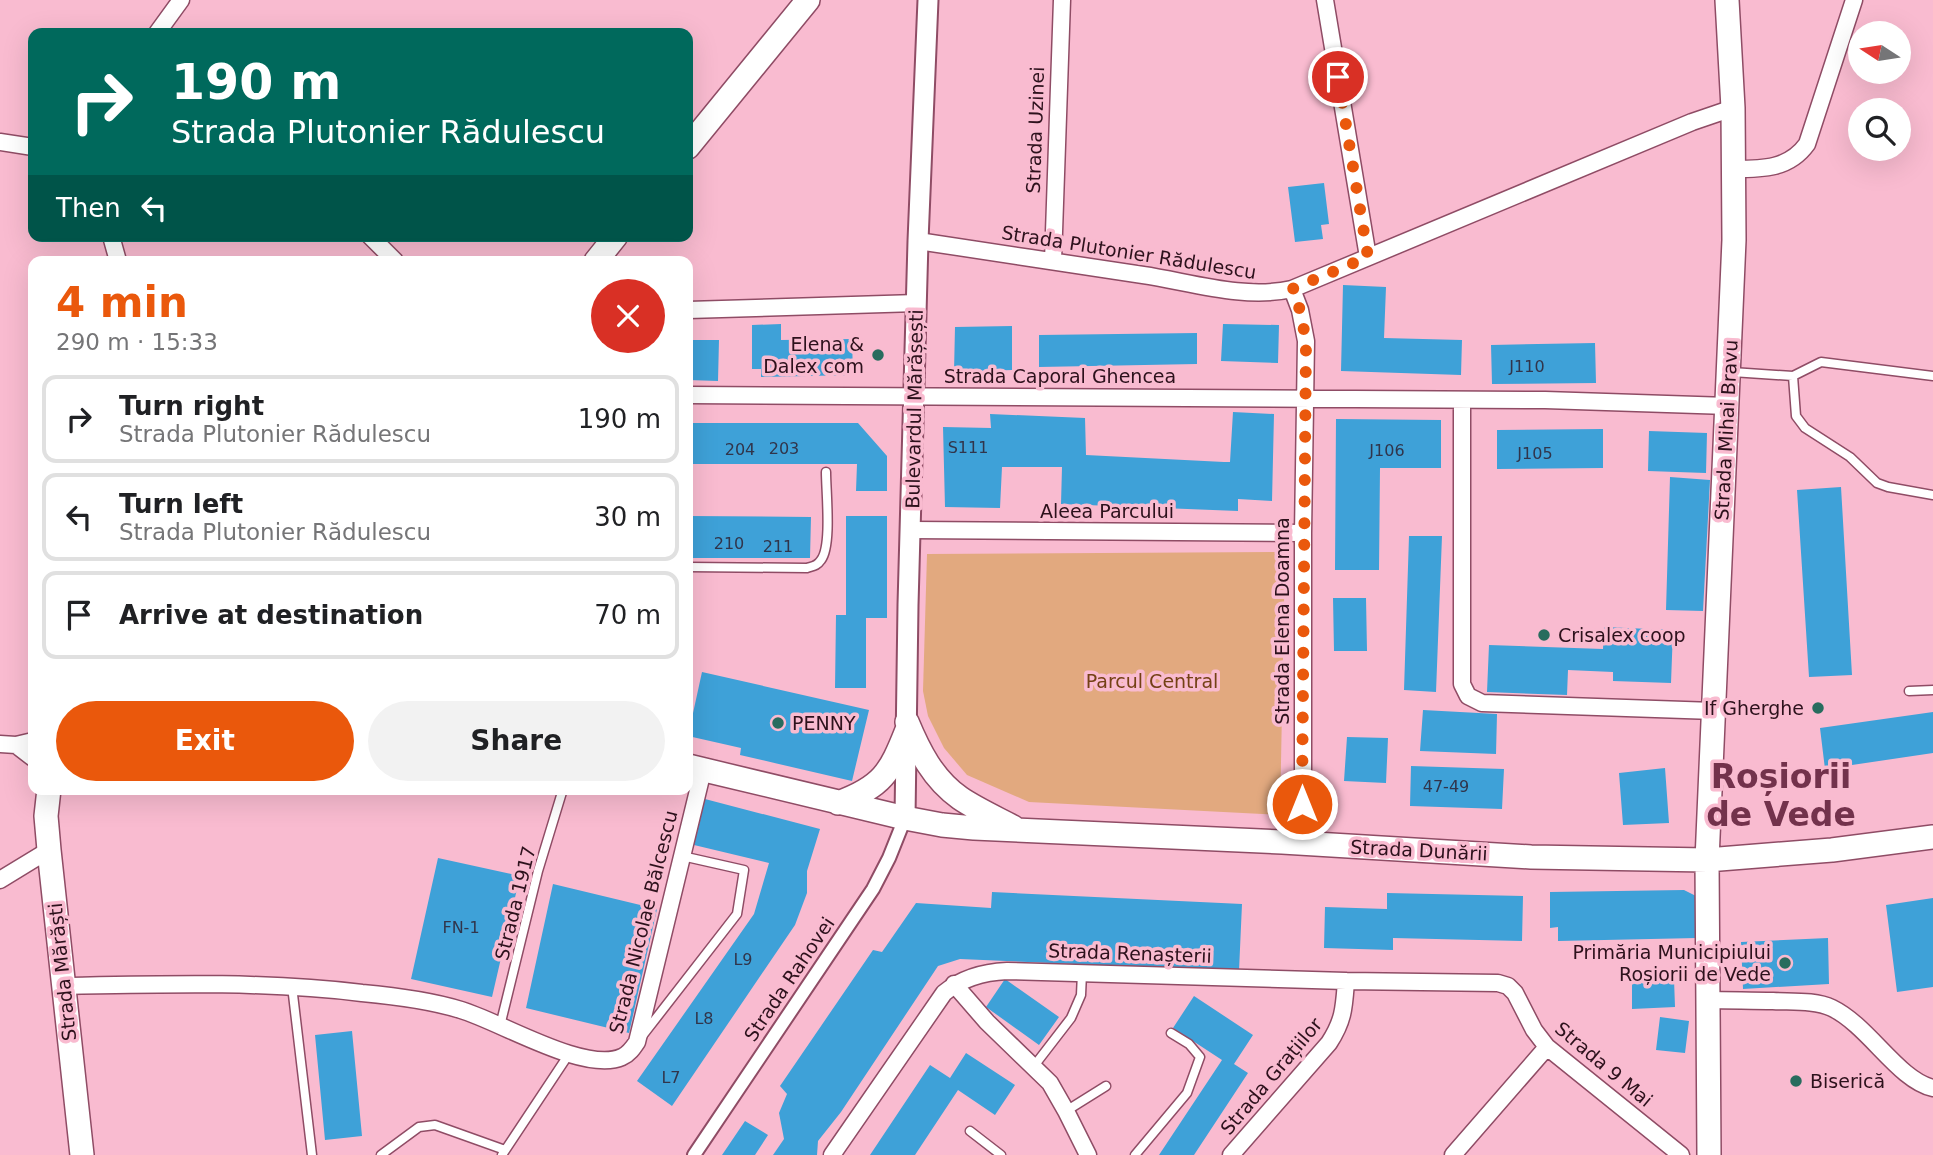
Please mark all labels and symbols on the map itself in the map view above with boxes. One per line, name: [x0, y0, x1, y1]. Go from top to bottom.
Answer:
north arrow: [1848, 21, 1911, 84]
pin: [1308, 47, 1368, 107]
street label: Strada Uzinei: [1022, 66, 1048, 194]
street label: Strada Plutonier Rădulescu: [1000, 221, 1258, 283]
street label: Bulevardul Mărășești: [901, 309, 928, 509]
place label: Elena & Dalex com: [763, 333, 864, 377]
street label: Strada Mihai Bravu: [1710, 339, 1742, 521]
marker: Elena & Dalex com: [870, 347, 886, 363]
house number: J110: [1508, 357, 1545, 376]
street label: Strada Caporal Ghencea: [944, 365, 1176, 387]
house number: S111: [948, 438, 988, 457]
house number: 203: [769, 439, 799, 458]
house number: 204: [725, 440, 755, 459]
house number: J106: [1368, 441, 1405, 460]
house number: J105: [1516, 444, 1553, 463]
street label: Aleea Parcului: [1040, 500, 1174, 522]
street label: Strada Elena Doamna: [1271, 517, 1293, 725]
house number: 210: [714, 534, 744, 553]
house number: 211: [763, 537, 793, 556]
place label: Crisalex coop: [1558, 624, 1686, 646]
marker: Crisalex coop: [1536, 627, 1552, 643]
park label: Parcul Central: [1086, 670, 1218, 692]
place label: If Gherghe: [1704, 697, 1804, 719]
marker: If Gherghe: [1810, 700, 1826, 716]
place label: PENNY: [792, 712, 856, 734]
marker: PENNY: [770, 715, 786, 731]
district label: Roșiorii de Vede: [1706, 757, 1856, 834]
position arrow: [1265, 767, 1339, 841]
house number: 47-49: [1423, 777, 1469, 796]
street label: Strada Nicolae Bălcescu: [605, 808, 681, 1036]
street label: Strada Dunării: [1350, 835, 1488, 865]
street label: Strada 1917: [490, 844, 540, 962]
street label: Strada Mărăști: [44, 902, 81, 1042]
street label: Strada Rahovei: [739, 913, 839, 1045]
house number: FN-1: [442, 918, 480, 937]
street label: Strada Renașterii: [1048, 939, 1212, 968]
place label: Primăria Municipiului Roșiorii de Vede: [1572, 941, 1771, 986]
house number: L9: [733, 950, 753, 969]
marker: Primăria Municipiului Roșiorii de Vede: [1777, 955, 1793, 971]
house number: L8: [694, 1009, 714, 1028]
street label: Strada Grațiilor: [1216, 1013, 1327, 1139]
street label: Strada 9 Mai: [1551, 1017, 1657, 1111]
house number: L7: [661, 1068, 681, 1087]
place label: Biserică: [1810, 1070, 1885, 1092]
marker: Biserică: [1788, 1073, 1804, 1089]

